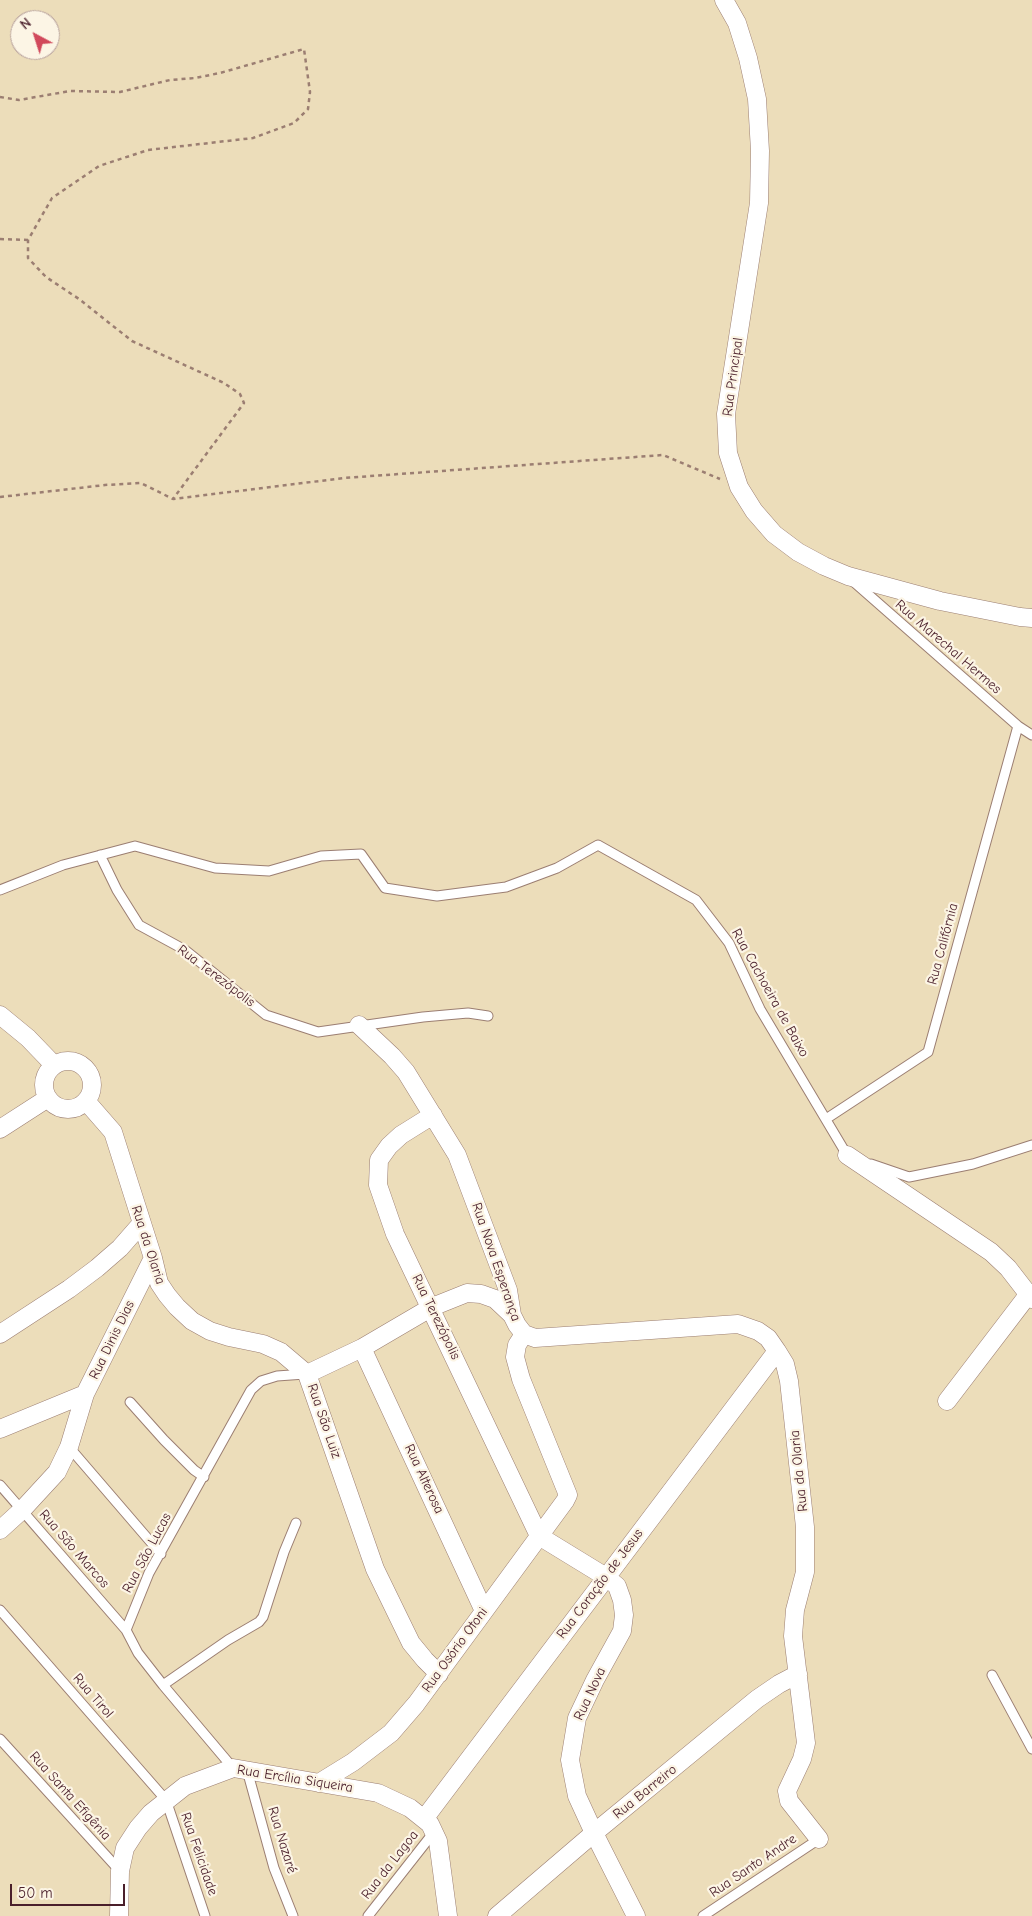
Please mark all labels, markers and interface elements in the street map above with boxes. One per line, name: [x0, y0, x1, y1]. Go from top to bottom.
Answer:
north arrow: [10, 10, 60, 60]
text: N: [17, 14, 35, 33]
street label: Rua Principal: [719, 337, 747, 417]
street label: Rua Marechal Hermes: [892, 596, 1004, 698]
street label: Rua Califórnia: [924, 901, 962, 987]
street label: Rua Cachoeira de Baixo: [728, 926, 812, 1060]
street label: Rua Terezópolis: [174, 941, 258, 1011]
street label: Rua Nova Esperança: [468, 1201, 524, 1323]
street label: Rua da Olaria: [127, 1203, 169, 1287]
street label: Rua Terezópolis: [408, 1272, 464, 1362]
street label: Rua Dinis Dias: [86, 1298, 138, 1382]
street label: Rua São Luiz: [303, 1382, 345, 1460]
street label: Rua da Olaria: [786, 1429, 812, 1513]
street label: Rua Alterosa: [401, 1442, 447, 1516]
street label: Rua São Marcos: [35, 1506, 113, 1592]
street label: Rua São Lucas: [119, 1510, 175, 1596]
street label: Rua Coração de Jesus: [553, 1526, 647, 1642]
street label: Rua Osório Otoni: [418, 1604, 492, 1696]
street label: Rua Nova: [570, 1665, 610, 1723]
street label: Rua Tirol: [69, 1670, 117, 1722]
street label: Rua Santa Efigênia: [26, 1748, 114, 1844]
street label: Rua Barreiro: [610, 1761, 680, 1823]
street label: Rua Ercília Siqueira: [236, 1762, 354, 1796]
street label: Rua Nazaré: [264, 1805, 300, 1875]
street label: Rua Felicidade: [177, 1810, 221, 1898]
street label: Rua da Lagoa: [358, 1827, 422, 1903]
street label: Rua Santo Andre: [706, 1831, 800, 1901]
scale bar: [12, 1874, 128, 1906]
text: 50 m: [18, 1884, 53, 1902]

